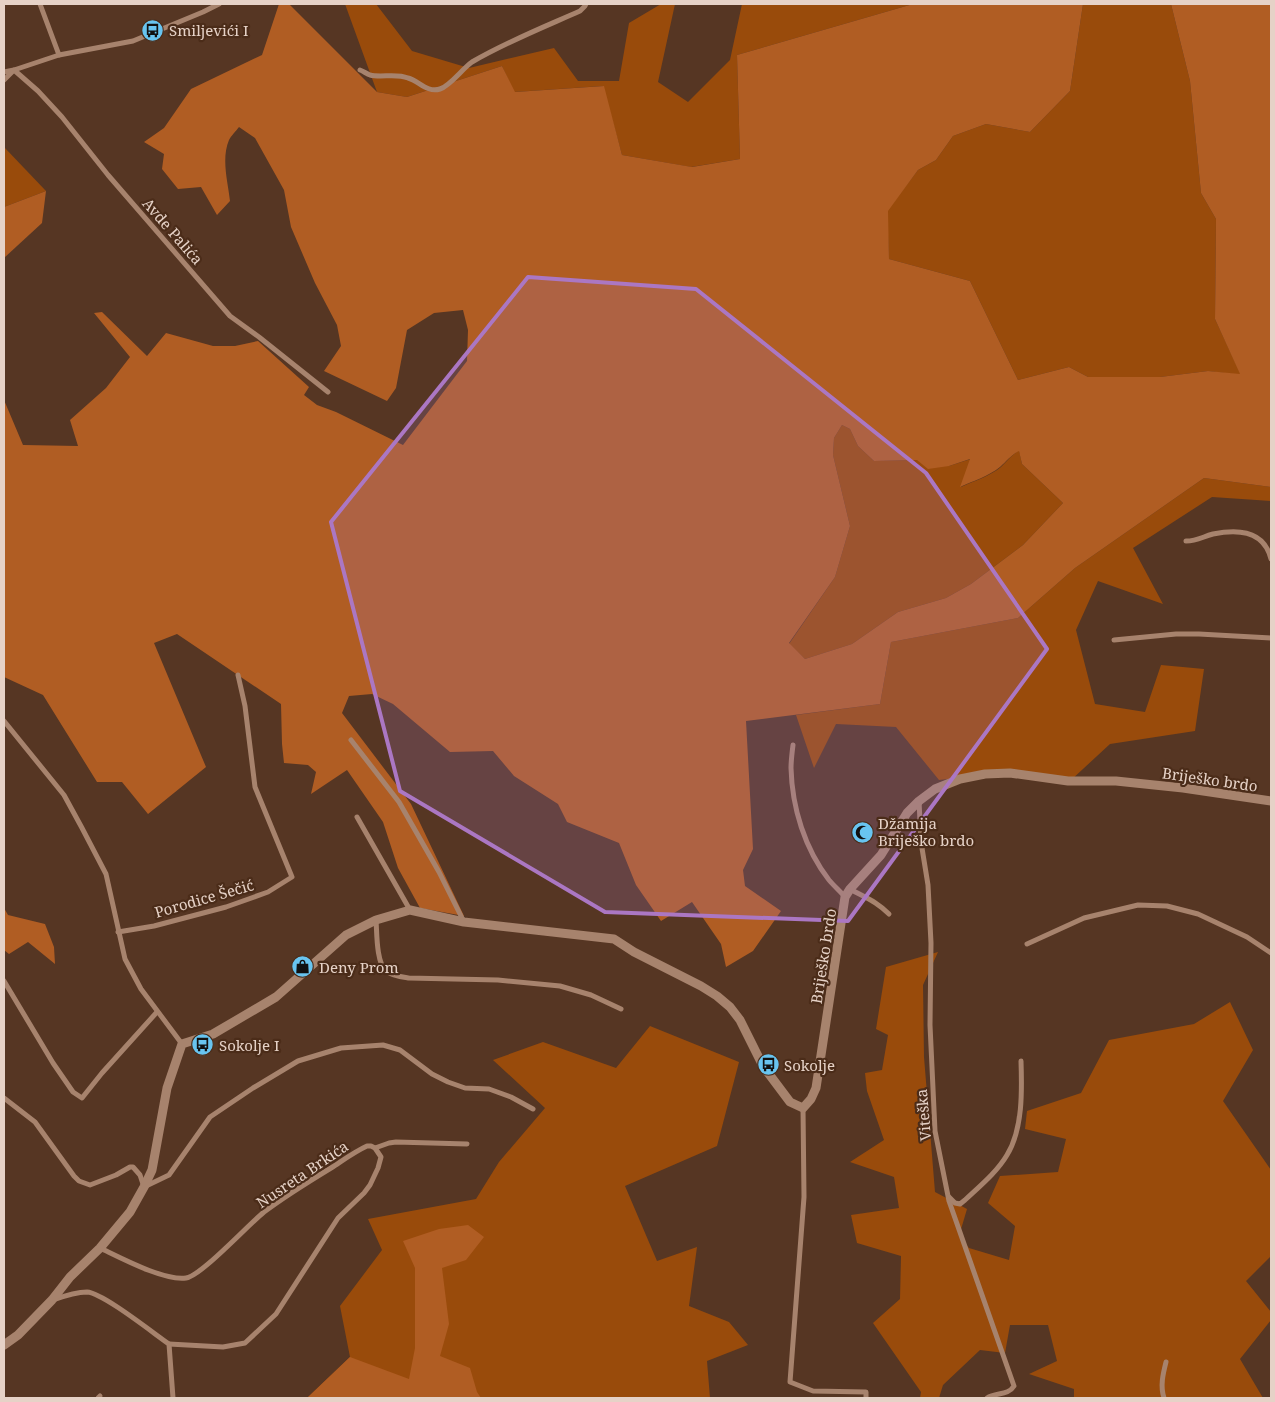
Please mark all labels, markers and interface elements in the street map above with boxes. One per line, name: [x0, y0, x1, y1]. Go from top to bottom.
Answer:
bus stop icon: Smiljevići I: [141, 18, 165, 42]
place label: Smiljevići I: [169, 20, 248, 40]
street label: Avde Palića: [138, 193, 208, 269]
street label: Briješko brdo: [1161, 762, 1259, 796]
place label: Džamija Briješko brdo: [878, 813, 974, 850]
mosque icon: Džamija Briješko brdo: [850, 820, 874, 844]
street label: Porodice Šečić: [152, 874, 256, 922]
street label: Briješko brdo: [806, 907, 840, 1005]
shop icon: Deny Prom: [291, 955, 315, 979]
place label: Deny Prom: [319, 957, 399, 977]
bus stop icon: Sokolje I: [191, 1033, 215, 1057]
place label: Sokolje I: [219, 1035, 280, 1055]
bus stop icon: Sokolje: [756, 1053, 780, 1077]
place label: Sokolje: [784, 1055, 835, 1075]
street label: Viteška: [911, 1088, 935, 1142]
street label: Nusreta Brkića: [252, 1136, 352, 1212]

